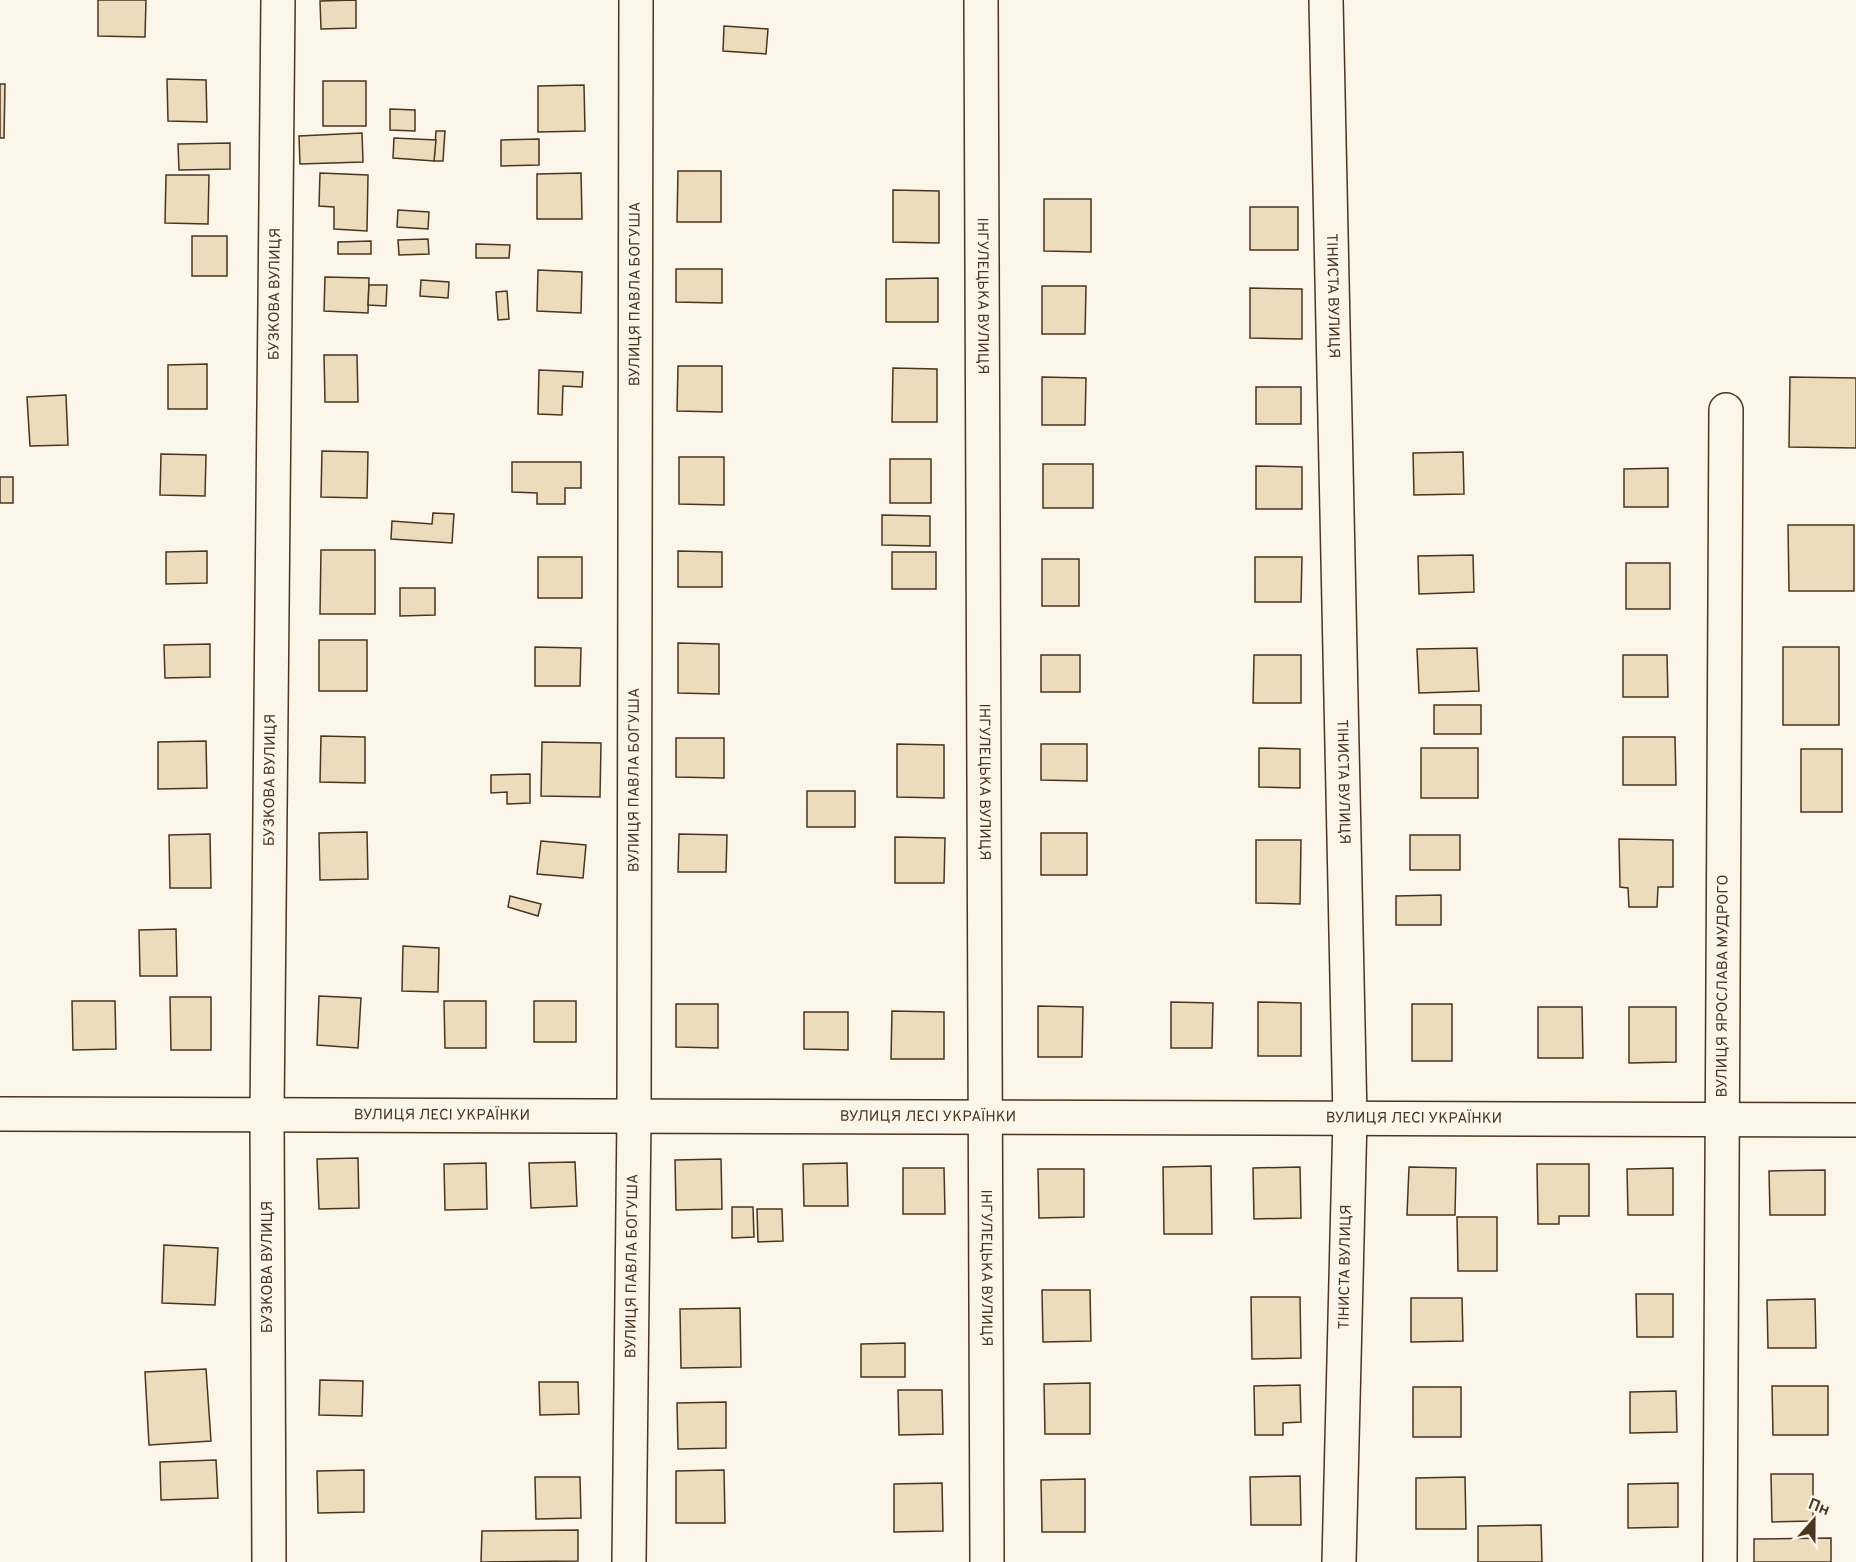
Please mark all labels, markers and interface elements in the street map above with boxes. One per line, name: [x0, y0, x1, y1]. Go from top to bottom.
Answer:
street label: ВУЛИЦЯ ПАВЛА БОГУША: [626, 202, 645, 386]
street label: ІНГУЛЕЦЬКА ВУЛИЦЯ: [972, 217, 992, 375]
street label: БУЗКОВА ВУЛИЦЯ: [265, 228, 285, 360]
street label: ТІНИСТА ВУЛИЦЯ: [1322, 233, 1343, 359]
street label: ВУЛИЦЯ ПАВЛА БОГУША: [625, 688, 644, 872]
street label: ІНГУЛЕЦЬКА ВУЛИЦЯ: [974, 703, 994, 861]
street label: БУЗКОВА ВУЛИЦЯ: [260, 714, 280, 846]
street label: ТІНИСТА ВУЛИЦЯ: [1332, 719, 1354, 845]
street label: ВУЛИЦЯ ЯРОСЛАВА МУДРОГО: [1713, 874, 1733, 1098]
street label: ВУЛИЦЯ ЛЕСІ УКРАЇНКИ: [354, 1105, 530, 1125]
street label: ВУЛИЦЯ ЛЕСІ УКРАЇНКИ: [840, 1107, 1016, 1127]
street label: ВУЛИЦЯ ЛЕСІ УКРАЇНКИ: [1326, 1108, 1502, 1128]
street label: ВУЛИЦЯ ПАВЛА БОГУША: [622, 1174, 643, 1358]
street label: ІНГУЛЕЦЬКА ВУЛИЦЯ: [976, 1189, 996, 1347]
street label: БУЗКОВА ВУЛИЦЯ: [259, 1201, 278, 1333]
street label: ТІНИСТА ВУЛИЦЯ: [1335, 1204, 1357, 1330]
north arrow: [1784, 1490, 1844, 1550]
text: Пн: [1805, 1495, 1832, 1521]

